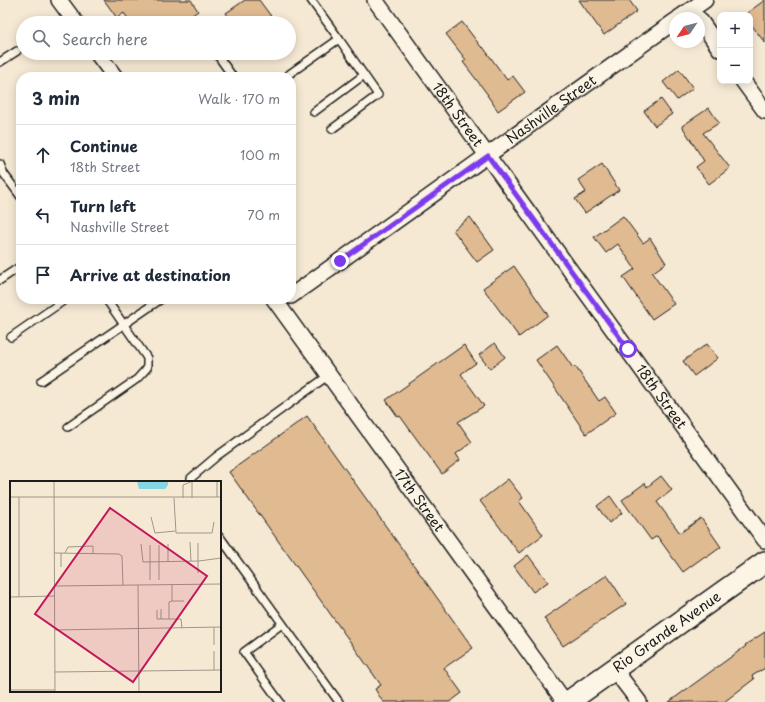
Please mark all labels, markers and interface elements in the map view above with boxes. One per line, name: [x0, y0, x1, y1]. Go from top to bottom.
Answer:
north arrow: [669, 12, 705, 48]
map controls: [717, 12, 753, 84]
button: +: [717, 12, 753, 48]
search box: [16, 16, 296, 60]
icon: search: [30, 27, 52, 49]
text: Search here: [62, 27, 148, 50]
button: −: [717, 48, 753, 84]
street label: Nashville Street: [501, 70, 601, 149]
street label: 18th Street: [427, 77, 489, 151]
text: 3 min: [32, 85, 80, 111]
text: Walk · 170 m: [198, 89, 280, 108]
text: Continue: [70, 134, 138, 157]
icon: ahead: [32, 144, 54, 166]
text: 100 m: [240, 145, 280, 164]
text: 18th Street: [70, 157, 140, 176]
text: Turn left: [70, 194, 136, 217]
icon: left: [32, 204, 54, 226]
text: 70 m: [247, 205, 280, 224]
text: Nashville Street: [70, 217, 169, 236]
route end: [331, 252, 349, 270]
text: Arrive at destination: [70, 263, 231, 286]
icon: arrive: [32, 264, 54, 286]
route start: [619, 340, 637, 358]
street label: 18th Street: [631, 359, 692, 433]
street label: 17th Street: [389, 464, 450, 536]
inset map: [10, 481, 221, 692]
street label: Rio Grande Avenue: [608, 586, 725, 677]

